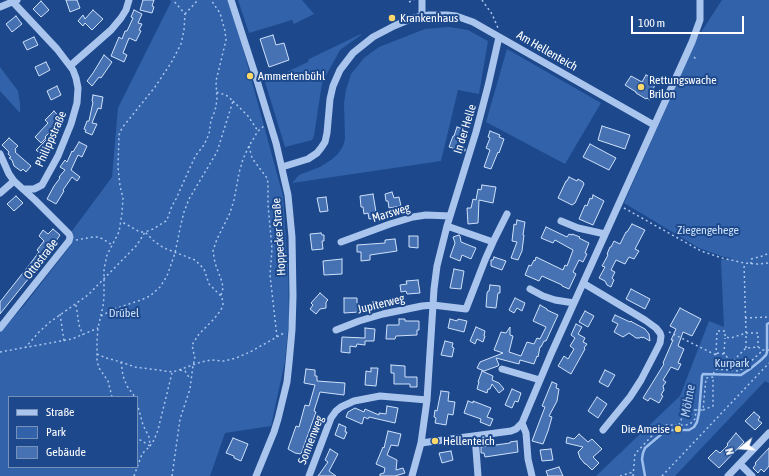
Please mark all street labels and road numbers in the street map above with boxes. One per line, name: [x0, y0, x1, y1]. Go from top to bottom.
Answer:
street label: Am Hellenteich: [514, 28, 580, 74]
street label: In der Helle: [451, 103, 479, 155]
street label: Philippstraße: [32, 109, 70, 169]
street label: Hoppecker Straße: [269, 198, 289, 276]
street label: Marsweg: [370, 200, 412, 226]
street label: Ottostraße: [21, 236, 61, 282]
street label: Jupiterweg: [356, 291, 406, 317]
street label: Sonnenweg: [295, 414, 327, 466]

